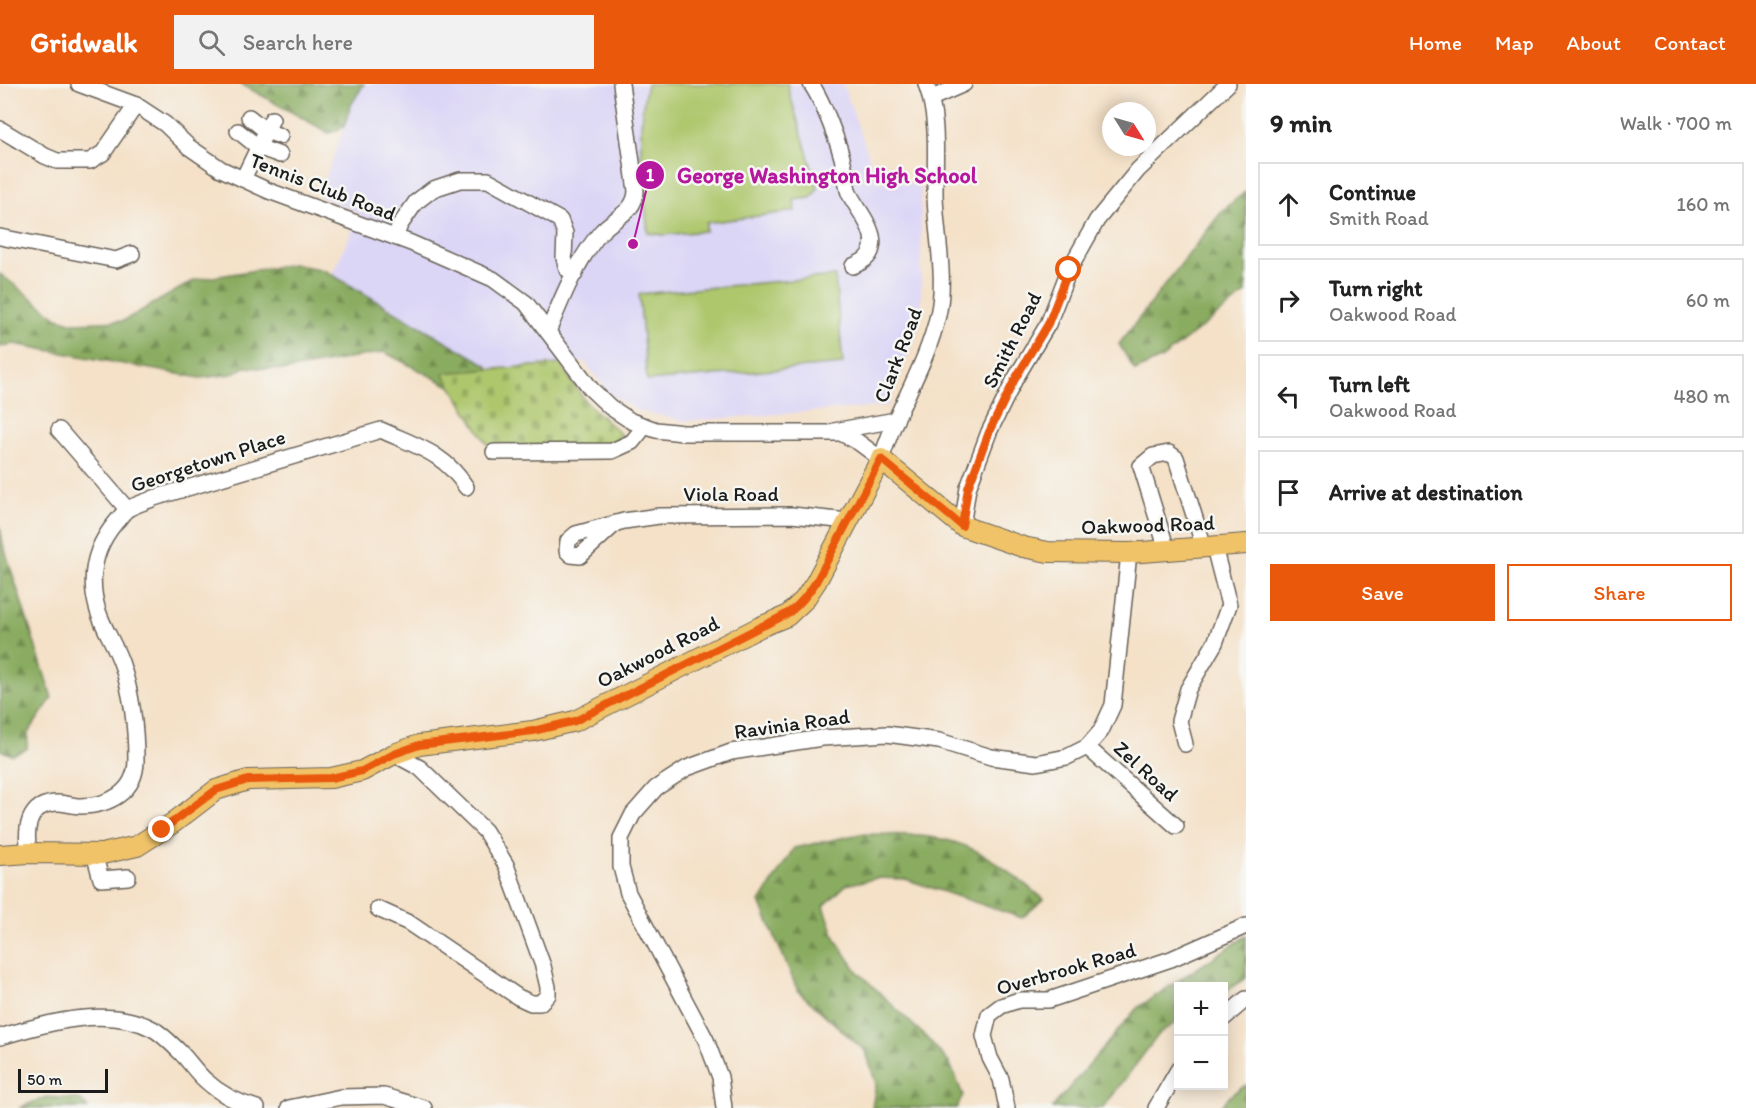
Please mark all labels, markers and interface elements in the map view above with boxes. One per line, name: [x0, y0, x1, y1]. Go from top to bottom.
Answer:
search box: [174, 15, 594, 69]
text: Gridwalk: [30, 25, 138, 59]
icon: search: [195, 26, 228, 59]
text: Search here: [243, 29, 353, 56]
text: Home: [1409, 30, 1462, 55]
text: Map: [1495, 30, 1534, 55]
text: About: [1567, 30, 1621, 55]
text: Contact: [1654, 30, 1726, 55]
north arrow: [1102, 102, 1156, 156]
text: 9 min: [1270, 107, 1332, 139]
text: Walk · 700 m: [1620, 111, 1732, 135]
street label: Tennis Club Road: [247, 147, 400, 226]
callout: George Washington High School: [635, 155, 989, 195]
text: George Washington High School: [677, 162, 978, 189]
text: 1: [646, 164, 655, 186]
text: Continue: [1329, 179, 1416, 206]
icon: ahead: [1272, 188, 1305, 221]
text: 160 m: [1677, 192, 1730, 216]
text: Smith Road: [1329, 206, 1429, 230]
route start: [1055, 256, 1081, 282]
text: Turn right: [1329, 275, 1423, 302]
icon: right: [1272, 284, 1305, 317]
street label: Smith Road: [977, 287, 1047, 392]
text: 60 m: [1686, 288, 1730, 312]
text: Oakwood Road: [1329, 302, 1456, 326]
street label: Clark Road: [868, 303, 927, 406]
text: Turn left: [1329, 371, 1410, 398]
icon: left: [1272, 380, 1305, 413]
text: 480 m: [1673, 384, 1730, 408]
text: Oakwood Road: [1329, 398, 1456, 422]
street label: Georgetown Place: [127, 424, 288, 497]
icon: arrive: [1272, 476, 1305, 509]
text: Arrive at destination: [1329, 479, 1523, 506]
street label: Viola Road: [683, 481, 779, 506]
street label: Oakwood Road: [1081, 510, 1216, 539]
button: Save: [1270, 564, 1495, 621]
button: Share: [1507, 564, 1732, 621]
street label: Oakwood Road: [592, 610, 723, 693]
street label: Ravinia Road: [732, 703, 852, 744]
street label: Zel Road: [1109, 735, 1184, 806]
route end: [148, 816, 174, 842]
street label: Overbrook Road: [993, 936, 1139, 1000]
map controls: [1174, 982, 1228, 1090]
button: +: [1174, 982, 1228, 1036]
button: −: [1174, 1036, 1228, 1090]
scale bar: [18, 1066, 108, 1094]
text: 50 m: [27, 1070, 62, 1089]

